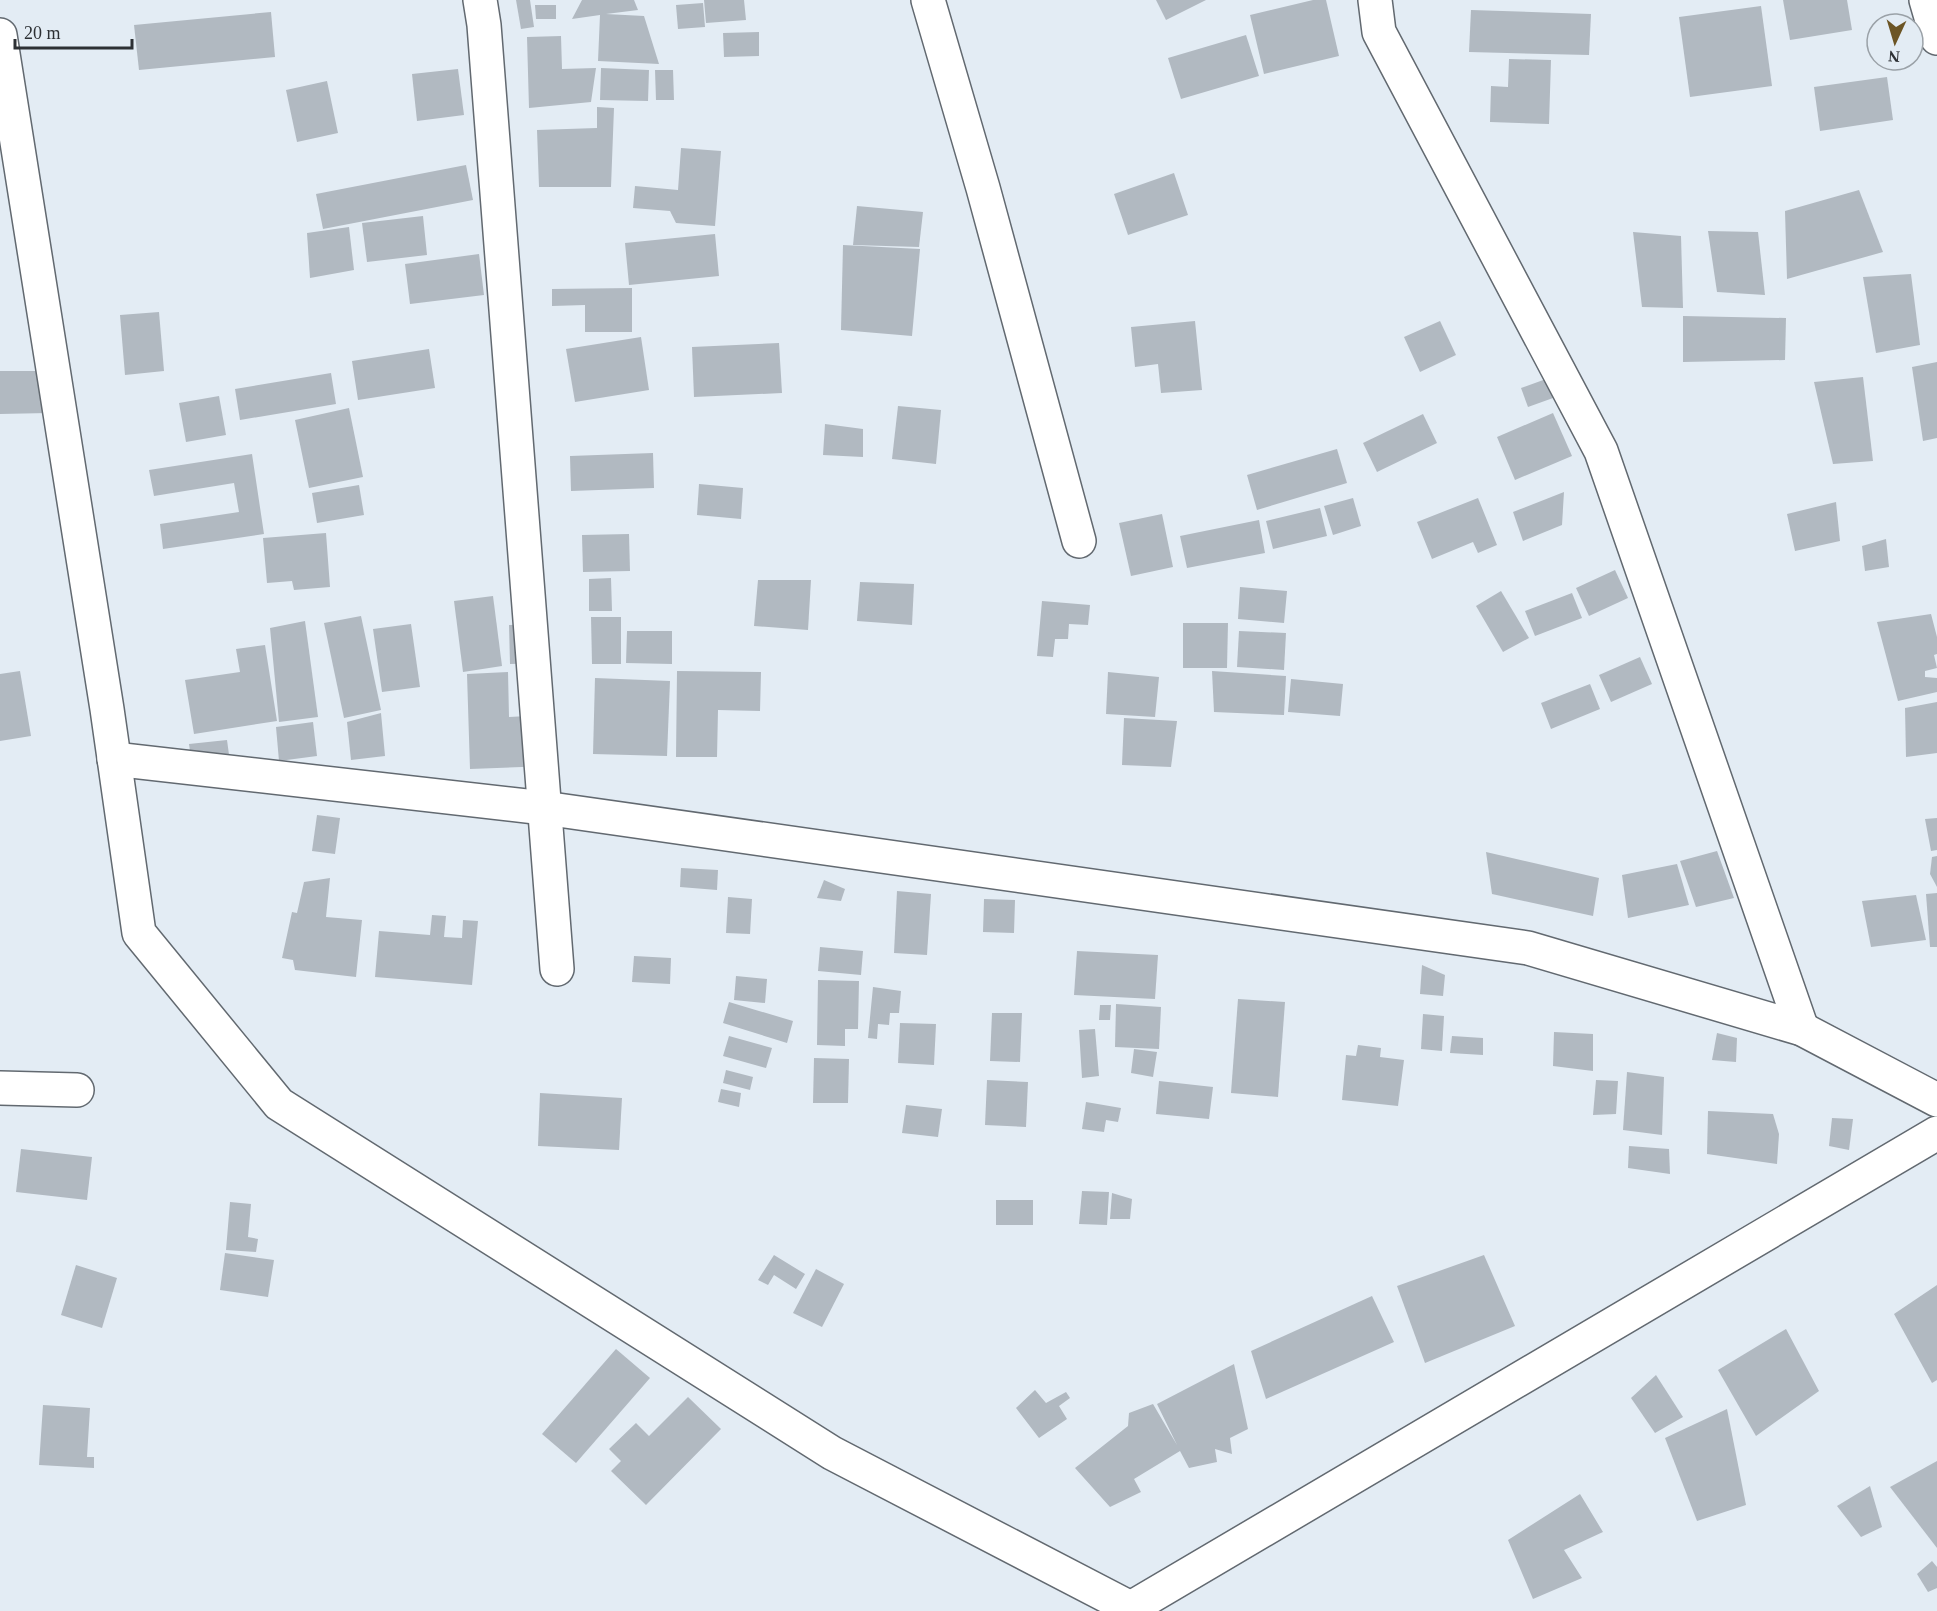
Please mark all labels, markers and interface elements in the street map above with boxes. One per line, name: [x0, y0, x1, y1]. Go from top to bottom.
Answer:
scale bar: [15, 12, 132, 50]
north arrow: [1865, 12, 1925, 72]
text: 20 m: [24, 23, 61, 43]
text: N: [1887, 48, 1900, 65]

